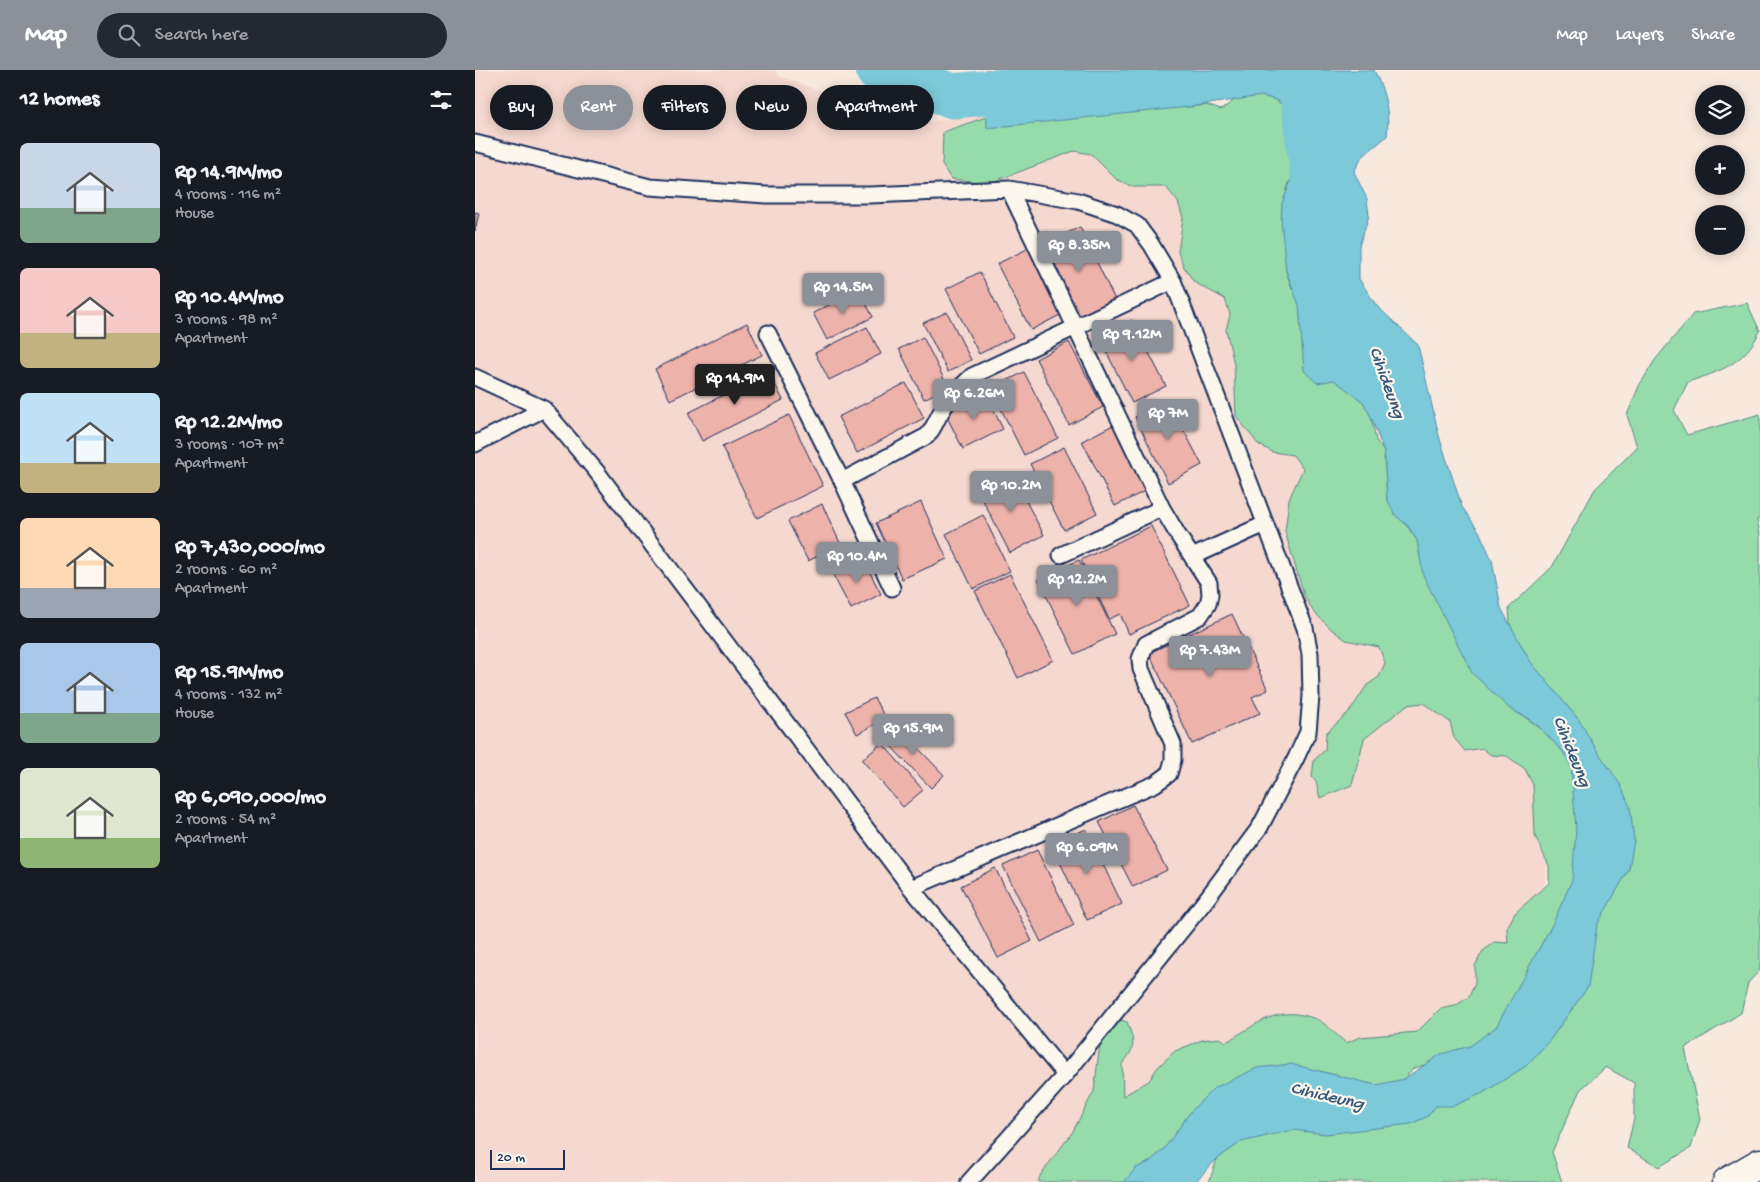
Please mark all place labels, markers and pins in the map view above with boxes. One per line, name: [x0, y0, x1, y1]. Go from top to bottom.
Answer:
pin: Rp 8.35M: [1027, 230, 1131, 273]
pin: Rp 14.5M: [791, 272, 895, 315]
pin: Rp 9.12M: [1080, 320, 1184, 362]
pin: Rp 14.9M: [683, 364, 787, 406]
pin: Rp 6.26M: [922, 378, 1026, 421]
pin: Rp 7M: [1133, 398, 1203, 441]
pin: Rp 10.2M: [959, 470, 1063, 513]
pin: Rp 10.4M: [805, 542, 909, 584]
pin: Rp 12.2M: [1025, 564, 1129, 607]
pin: Rp 7.43M: [1158, 636, 1262, 678]
pin: Rp 15.9M: [861, 714, 965, 756]
pin: Rp 6.09M: [1035, 832, 1139, 875]

